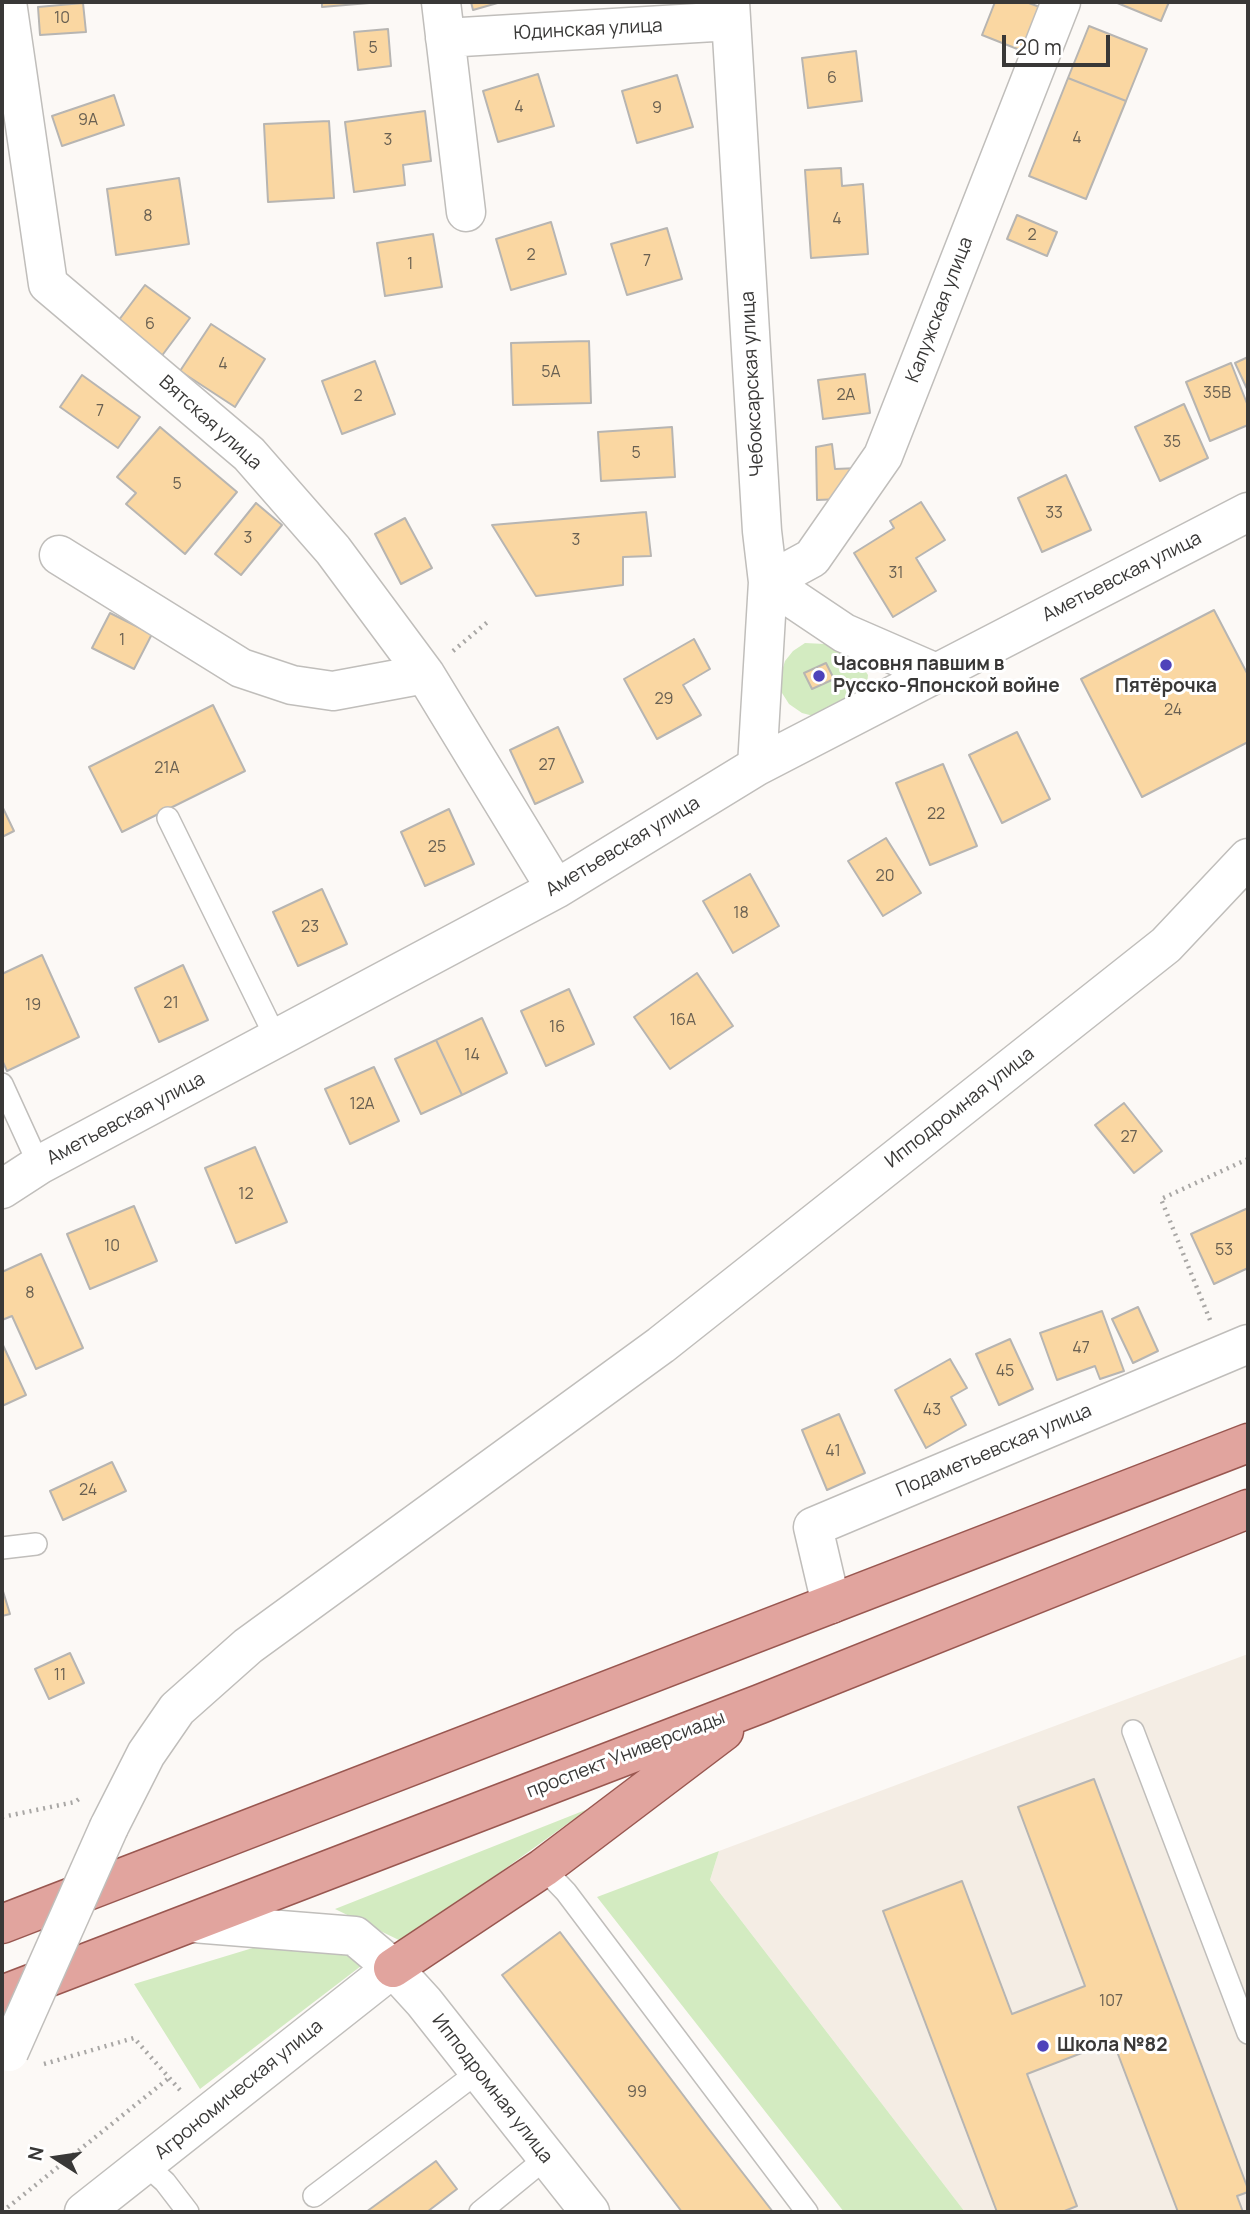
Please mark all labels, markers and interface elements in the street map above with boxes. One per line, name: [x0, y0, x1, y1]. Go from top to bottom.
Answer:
house number: 10: [54, 9, 70, 29]
street label: Юдинская улица: [513, 15, 663, 45]
scale bar: [1005, 21, 1114, 65]
text: 20 m: [1015, 33, 1062, 61]
house number: 5: [368, 39, 378, 59]
house number: 6: [827, 69, 837, 89]
house number: 4: [514, 98, 524, 118]
house number: 9: [652, 99, 662, 119]
house number: 9А: [78, 111, 98, 131]
house number: 4: [1072, 129, 1082, 149]
house number: 3: [384, 131, 392, 151]
house number: 8: [143, 207, 153, 227]
house number: 4: [832, 210, 842, 230]
house number: 2: [1027, 226, 1037, 246]
street label: Калужская улица: [902, 234, 978, 386]
house number: 2: [526, 246, 536, 266]
house number: 7: [643, 252, 651, 272]
house number: 1: [407, 255, 413, 275]
street label: Чебоксарская улица: [737, 291, 769, 477]
house number: 6: [145, 315, 155, 335]
house number: 4: [218, 355, 228, 375]
house number: 5А: [541, 363, 561, 383]
street label: Вятская улица: [154, 371, 266, 475]
house number: 35В: [1203, 384, 1231, 404]
house number: 2А: [837, 386, 855, 406]
house number: 2: [353, 387, 363, 407]
house number: 7: [96, 402, 104, 422]
house number: 35: [1163, 433, 1181, 453]
house number: 5: [631, 444, 641, 464]
house number: 5: [172, 475, 182, 495]
house number: 33: [1045, 504, 1063, 524]
street label: Аметьевская улица: [1039, 527, 1205, 627]
house number: 3: [244, 529, 252, 549]
house number: 3: [572, 531, 580, 551]
house number: 31: [888, 564, 904, 584]
house number: 1: [119, 631, 125, 651]
place label: Часовня павшим в Русско-Японской войне: [833, 654, 1060, 698]
marker: Пятёрочка: [1158, 657, 1174, 673]
marker: Часовня павшим в Русско-Японской войне: [811, 668, 827, 684]
place label: Пятёрочка: [1115, 676, 1217, 698]
house number: 29: [654, 690, 674, 710]
house number: 24: [1164, 701, 1182, 721]
house number: 27: [538, 756, 556, 776]
house number: 21А: [154, 759, 180, 779]
street label: Аметьевская улица: [542, 792, 704, 902]
house number: 22: [927, 805, 945, 825]
house number: 25: [428, 838, 446, 858]
house number: 20: [876, 867, 894, 887]
house number: 18: [733, 904, 749, 924]
house number: 23: [301, 918, 319, 938]
house number: 21: [163, 994, 179, 1014]
house number: 19: [25, 996, 41, 1016]
house number: 16А: [670, 1011, 696, 1031]
house number: 16: [549, 1018, 565, 1038]
street label: Ипподромная улица: [881, 1043, 1039, 1173]
house number: 14: [464, 1046, 480, 1066]
street label: Аметьевская улица: [43, 1068, 209, 1170]
house number: 12А: [349, 1095, 375, 1115]
house number: 27: [1120, 1128, 1138, 1148]
house number: 12: [238, 1185, 254, 1205]
house number: 10: [104, 1237, 120, 1257]
house number: 53: [1215, 1241, 1233, 1261]
house number: 8: [25, 1284, 35, 1304]
house number: 47: [1072, 1339, 1090, 1359]
house number: 45: [996, 1362, 1014, 1382]
street label: Подаметьевская улица: [893, 1399, 1095, 1503]
house number: 43: [923, 1401, 941, 1421]
house number: 41: [825, 1442, 841, 1462]
house number: 24: [79, 1481, 97, 1501]
house number: 11: [54, 1666, 66, 1686]
street label: проспект Универсиады: [524, 1707, 728, 1803]
house number: 107: [1099, 1992, 1123, 2012]
street label: Ипподромная улица: [427, 2010, 557, 2168]
street label: Агрономическая улица: [150, 2015, 328, 2165]
place label: Школа №82: [1057, 2035, 1167, 2057]
marker: Школа №82: [1035, 2038, 1051, 2054]
house number: 99: [627, 2083, 647, 2103]
north arrow: [21, 2123, 91, 2193]
text: N: [21, 2144, 50, 2163]

